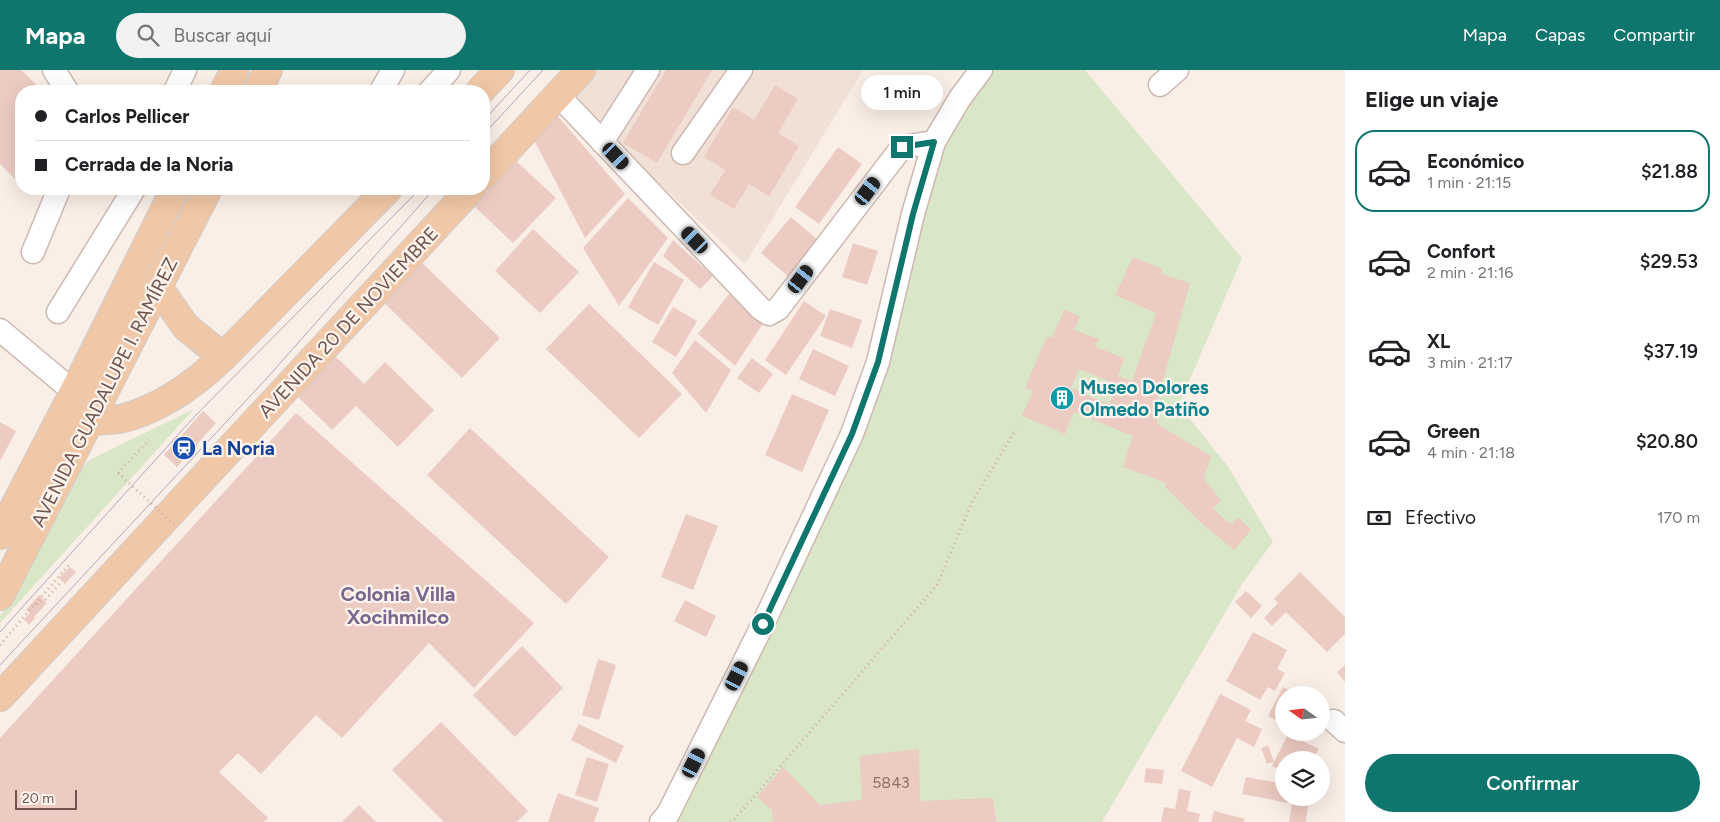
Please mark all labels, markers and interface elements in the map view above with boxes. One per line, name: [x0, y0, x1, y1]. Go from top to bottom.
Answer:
search box: [116, 13, 466, 58]
text: Mapa: [25, 21, 86, 50]
icon: search: [134, 21, 162, 49]
text: Buscar aquí: [174, 24, 271, 47]
text: Mapa: [1463, 24, 1507, 46]
text: Capas: [1535, 24, 1585, 46]
text: Compartir: [1613, 24, 1695, 46]
callout: 1 min: [861, 75, 943, 110]
text: 1 min: [883, 83, 921, 102]
text: Elige un viaje: [1365, 86, 1498, 113]
text: Carlos Pellicer: [65, 105, 189, 128]
route end: [891, 136, 913, 158]
car: [600, 140, 631, 172]
icon: car: [1367, 149, 1412, 194]
text: Económico: [1427, 150, 1524, 173]
text: Cerrada de la Noria: [65, 153, 234, 176]
text: $21.88: [1641, 160, 1698, 183]
text: 1 min · 21:15: [1427, 173, 1511, 192]
car: [852, 175, 883, 207]
street label: AVENIDA 20 DE NOVIEMBRE: [254, 222, 443, 423]
car: [679, 224, 710, 256]
icon: car: [1367, 239, 1412, 284]
text: Confort: [1427, 240, 1496, 263]
text: $29.53: [1640, 250, 1698, 273]
street label: AVENIDA GUADALUPE I. RAMÍREZ: [26, 254, 183, 531]
car: [785, 263, 816, 295]
text: 2 min · 21:16: [1427, 263, 1513, 282]
icon: car: [1367, 329, 1412, 374]
text: XL: [1427, 330, 1450, 353]
text: $37.19: [1643, 340, 1698, 363]
text: 3 min · 21:17: [1427, 353, 1513, 372]
place label: Museo Dolores Olmedo Patiño: [1080, 376, 1209, 421]
building icon: Museo Dolores Olmedo Patiño: [1049, 385, 1075, 411]
icon: car: [1367, 419, 1412, 464]
text: Green: [1427, 420, 1480, 443]
text: $20.80: [1636, 430, 1698, 453]
station icon: La Noria: [171, 435, 197, 461]
place label: La Noria: [202, 437, 275, 460]
text: 4 min · 21:18: [1427, 443, 1515, 462]
icon: cash: [1365, 504, 1393, 532]
text: Efectivo: [1405, 506, 1476, 529]
text: 170 m: [1657, 508, 1700, 527]
district label: Colonia Villa Xocihmilco: [341, 582, 455, 629]
route start: [752, 613, 774, 635]
car: [723, 659, 750, 693]
north arrow: [1275, 686, 1330, 741]
map controls: [1275, 686, 1330, 806]
car: [680, 746, 707, 780]
button: layers: [1275, 751, 1330, 806]
button: Confirmar: [1365, 754, 1700, 812]
house number: 5843: [872, 773, 910, 792]
scale bar: [15, 787, 78, 810]
text: 20 m: [22, 790, 54, 807]

